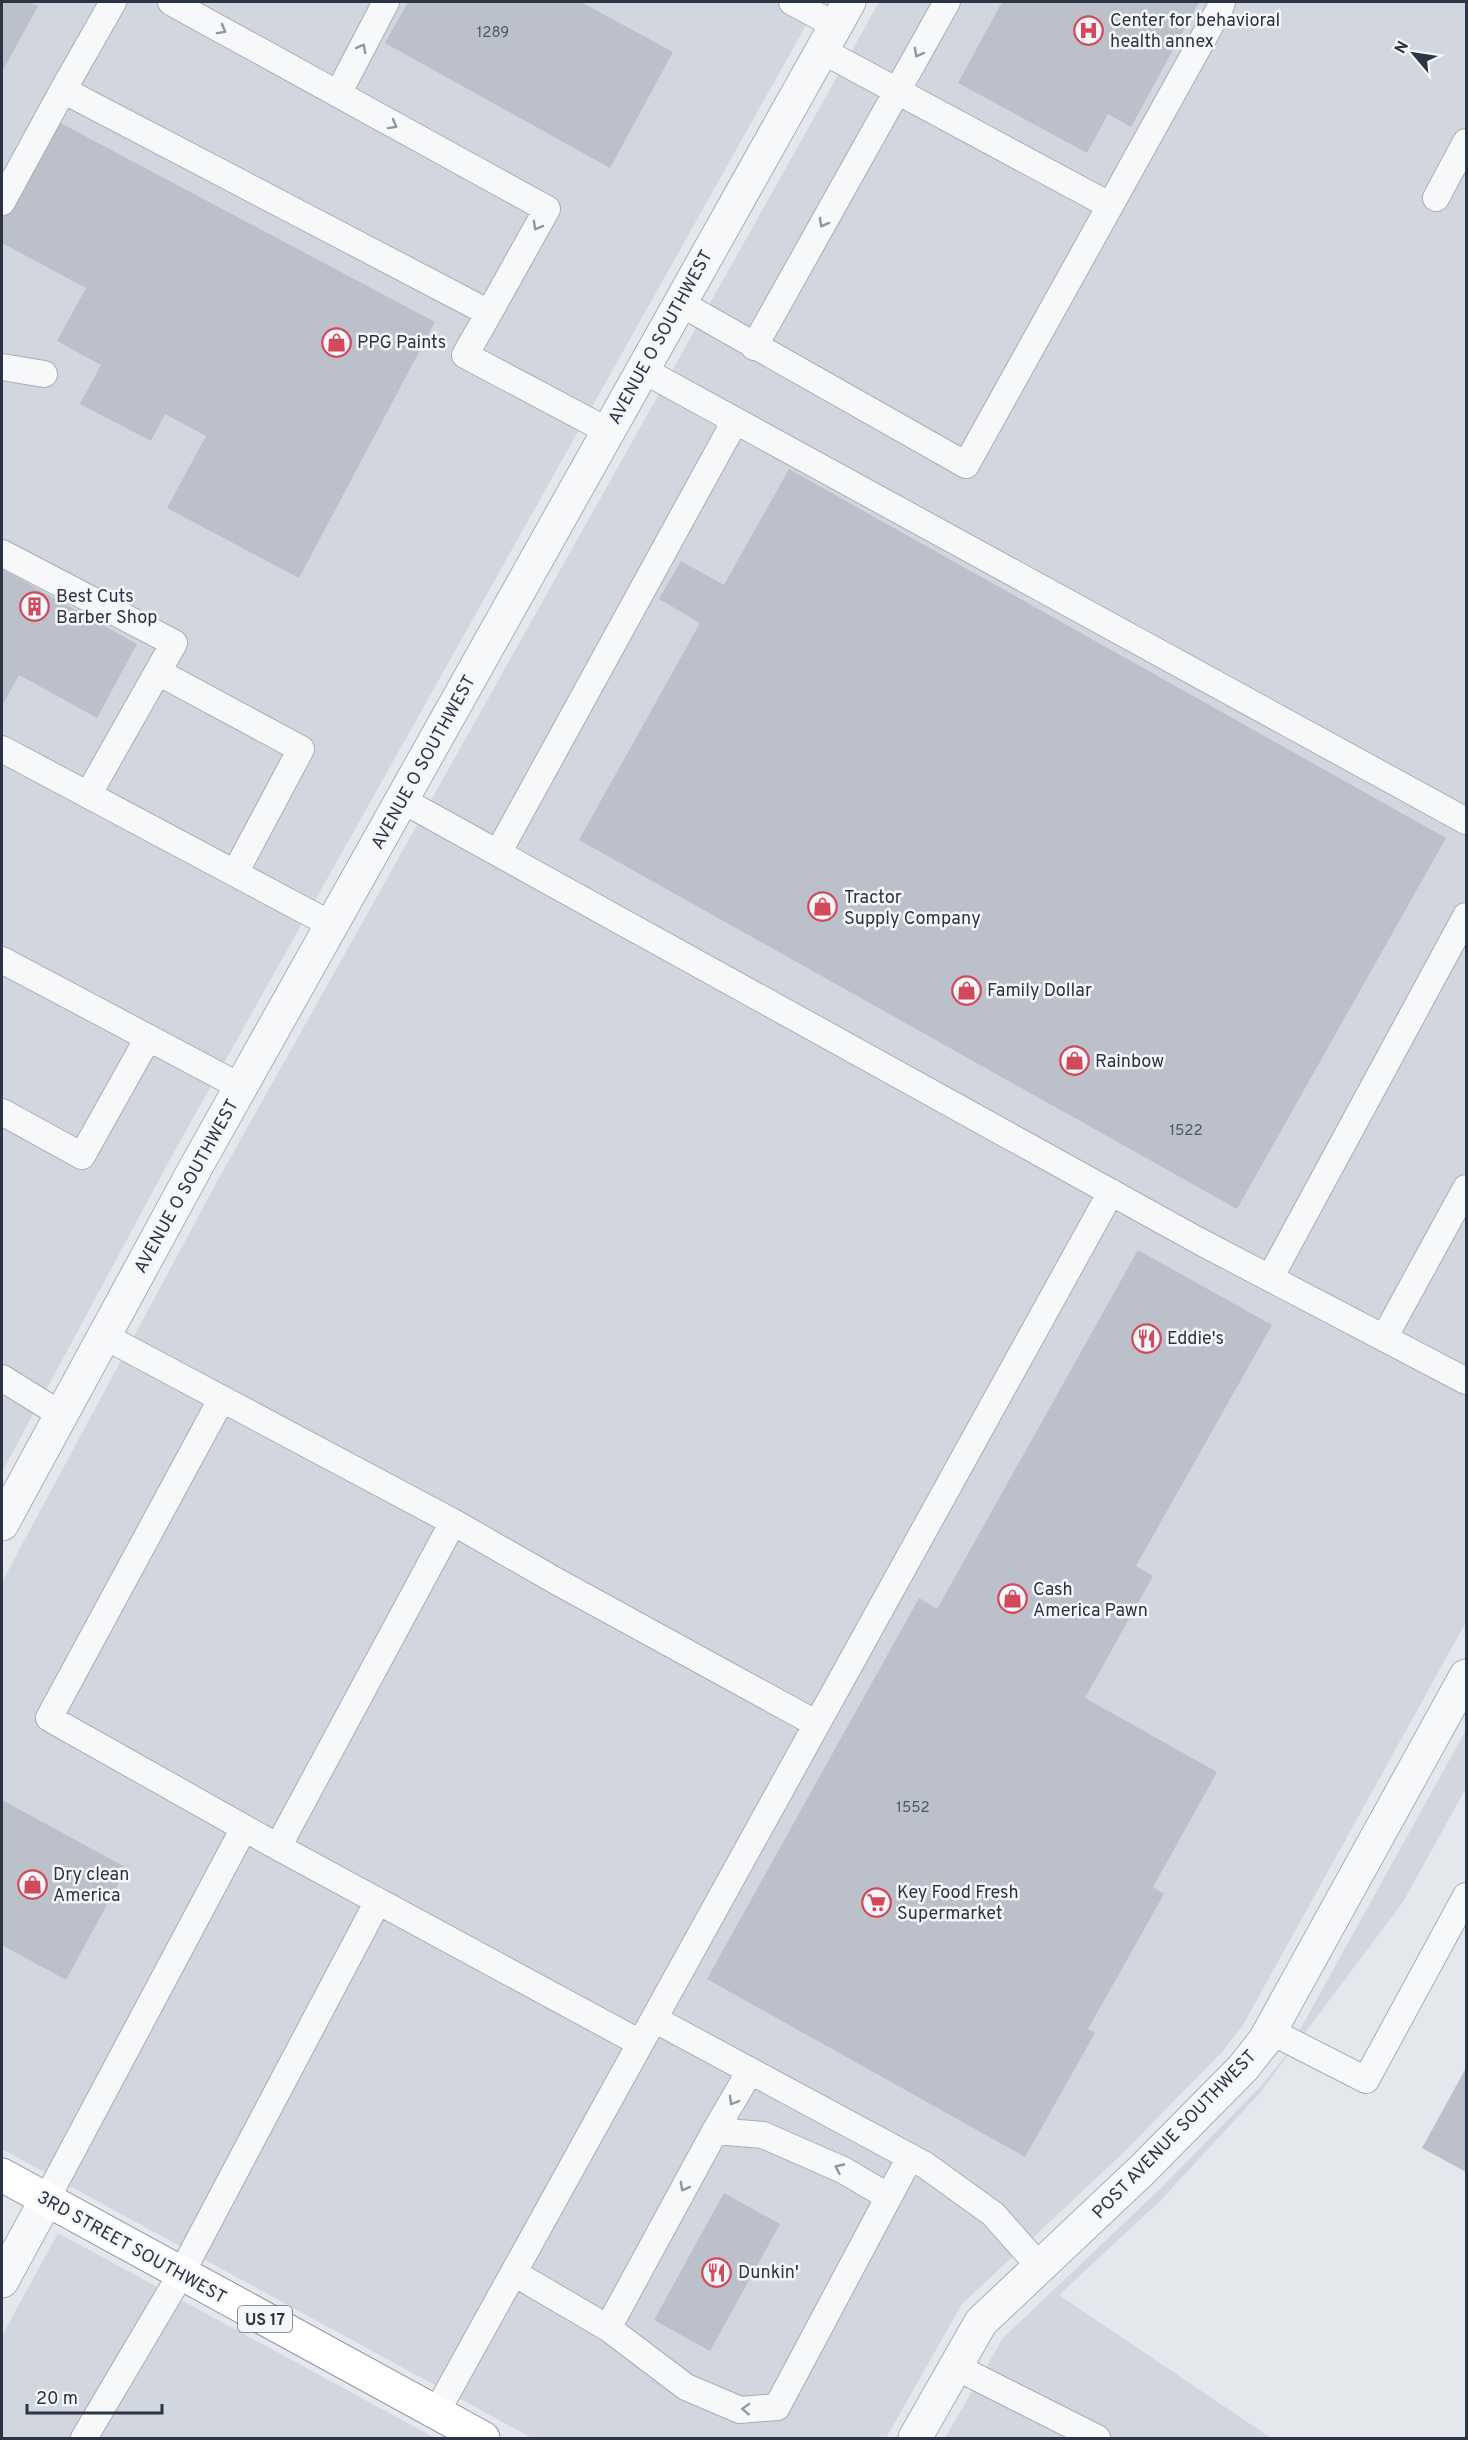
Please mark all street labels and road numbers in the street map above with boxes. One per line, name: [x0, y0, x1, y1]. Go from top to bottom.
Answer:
street label: AVENUE O SOUTHWEST: [604, 247, 719, 429]
street label: AVENUE O SOUTHWEST: [367, 672, 482, 854]
street label: AVENUE O SOUTHWEST: [130, 1096, 245, 1278]
street label: POST AVENUE SOUTHWEST: [1088, 2046, 1262, 2225]
street label: 3RD STREET SOUTHWEST: [32, 2187, 230, 2310]
road number: US 17: [238, 2306, 292, 2332]

